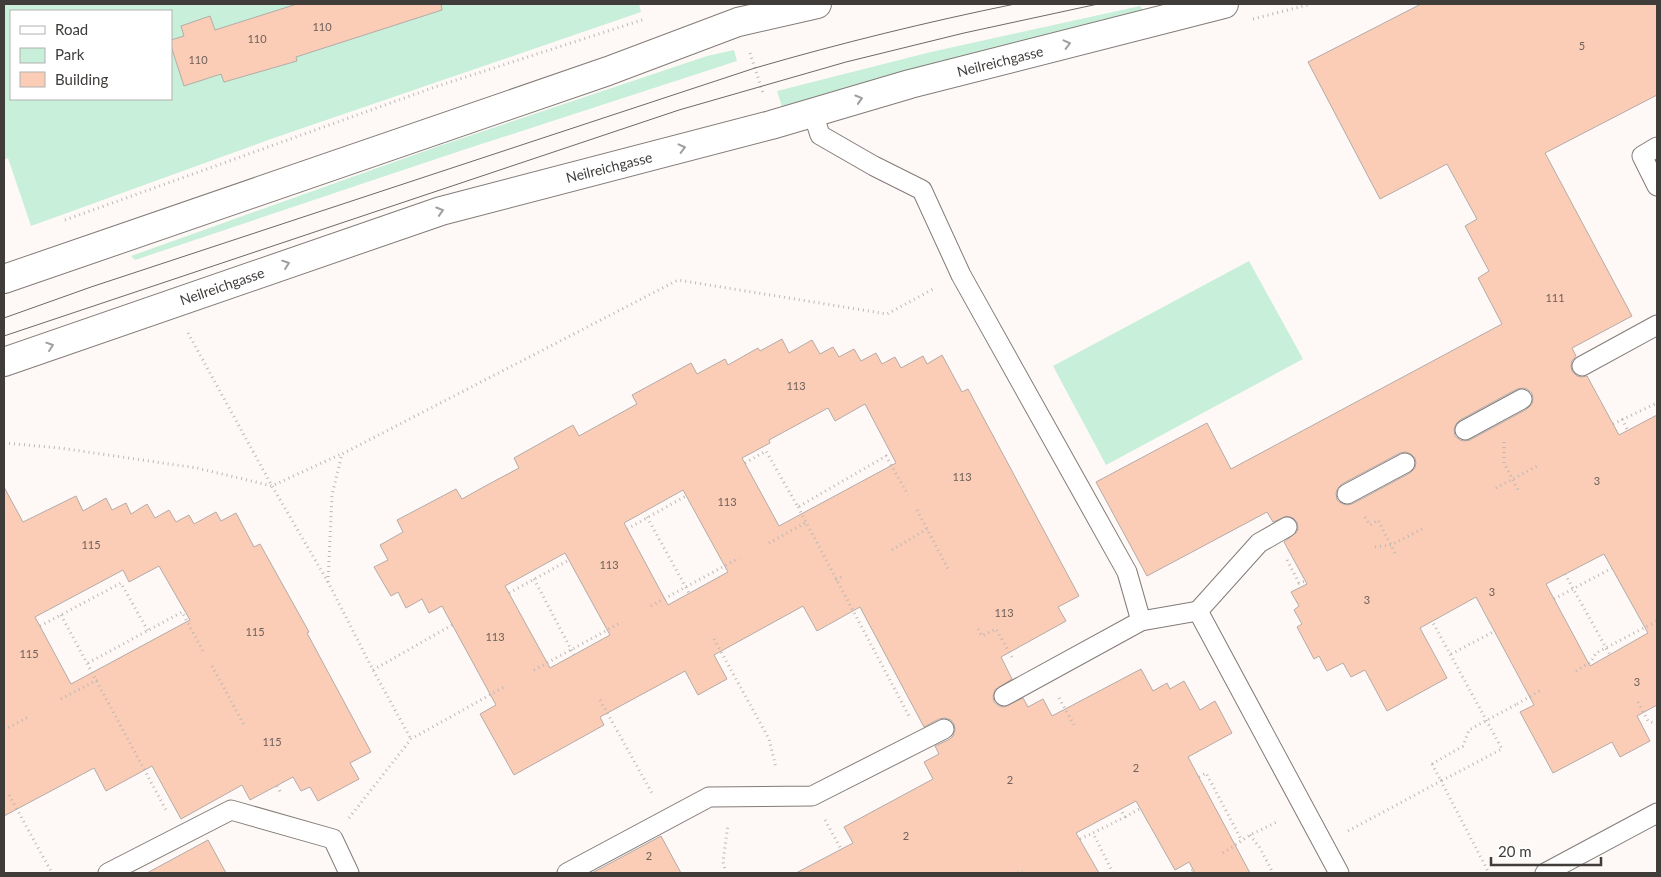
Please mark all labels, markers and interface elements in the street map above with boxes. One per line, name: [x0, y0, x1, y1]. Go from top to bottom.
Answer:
legend: [10, 10, 172, 100]
text: Road: [55, 20, 88, 38]
house number: 110: [312, 20, 332, 33]
house number: 110: [247, 32, 267, 45]
one-way arrow: [1063, 39, 1071, 50]
house number: 5: [1579, 39, 1585, 52]
street label: Neilreichgasse: [955, 42, 1045, 80]
text: Park: [55, 45, 85, 63]
house number: 110: [188, 53, 208, 66]
text: Building: [55, 70, 108, 88]
one-way arrow: [855, 94, 863, 104]
one-way arrow: [677, 144, 685, 154]
street label: Neilreichgasse: [564, 148, 654, 186]
one-way arrow: [435, 207, 443, 217]
one-way arrow: [281, 260, 290, 270]
street label: Neilreichgasse: [177, 264, 267, 308]
house number: 111: [1545, 291, 1565, 304]
one-way arrow: [45, 342, 54, 352]
house number: 113: [786, 379, 806, 392]
house number: 113: [952, 470, 972, 483]
house number: 3: [1594, 474, 1600, 487]
house number: 113: [717, 495, 737, 508]
house number: 115: [81, 538, 101, 551]
house number: 113: [599, 558, 619, 571]
house number: 3: [1489, 585, 1495, 598]
house number: 3: [1364, 593, 1370, 606]
house number: 113: [994, 606, 1014, 619]
house number: 115: [245, 625, 265, 638]
house number: 113: [485, 630, 505, 643]
house number: 115: [19, 647, 39, 660]
house number: 3: [1634, 675, 1640, 688]
house number: 115: [262, 735, 282, 748]
house number: 2: [1133, 761, 1139, 774]
house number: 2: [1007, 773, 1013, 786]
house number: 2: [903, 829, 909, 842]
scale bar: [1491, 834, 1601, 866]
text: 20 m: [1498, 842, 1532, 860]
house number: 2: [646, 849, 652, 862]

